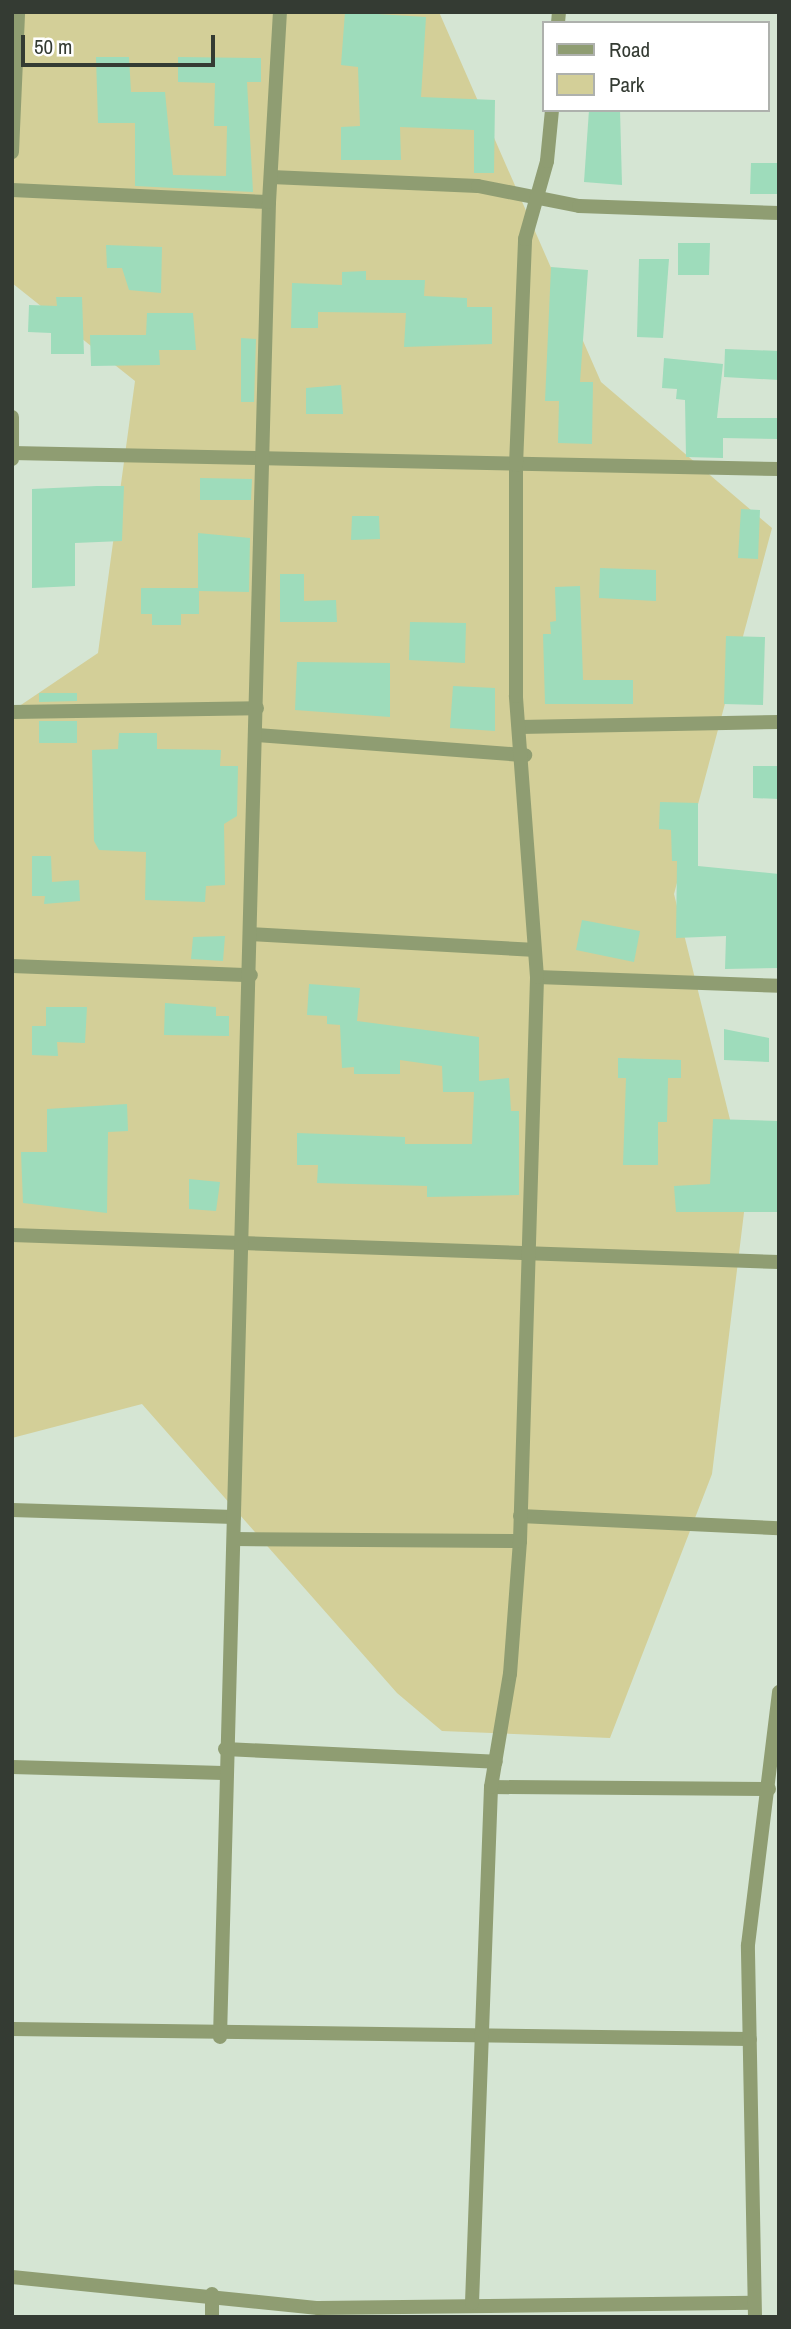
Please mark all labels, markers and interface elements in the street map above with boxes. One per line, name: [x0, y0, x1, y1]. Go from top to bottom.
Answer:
scale bar: [24, 21, 219, 65]
legend: [542, 21, 770, 112]
text: 50 m: [34, 32, 72, 61]
text: Road: [609, 35, 650, 64]
text: Park: [609, 70, 644, 99]

